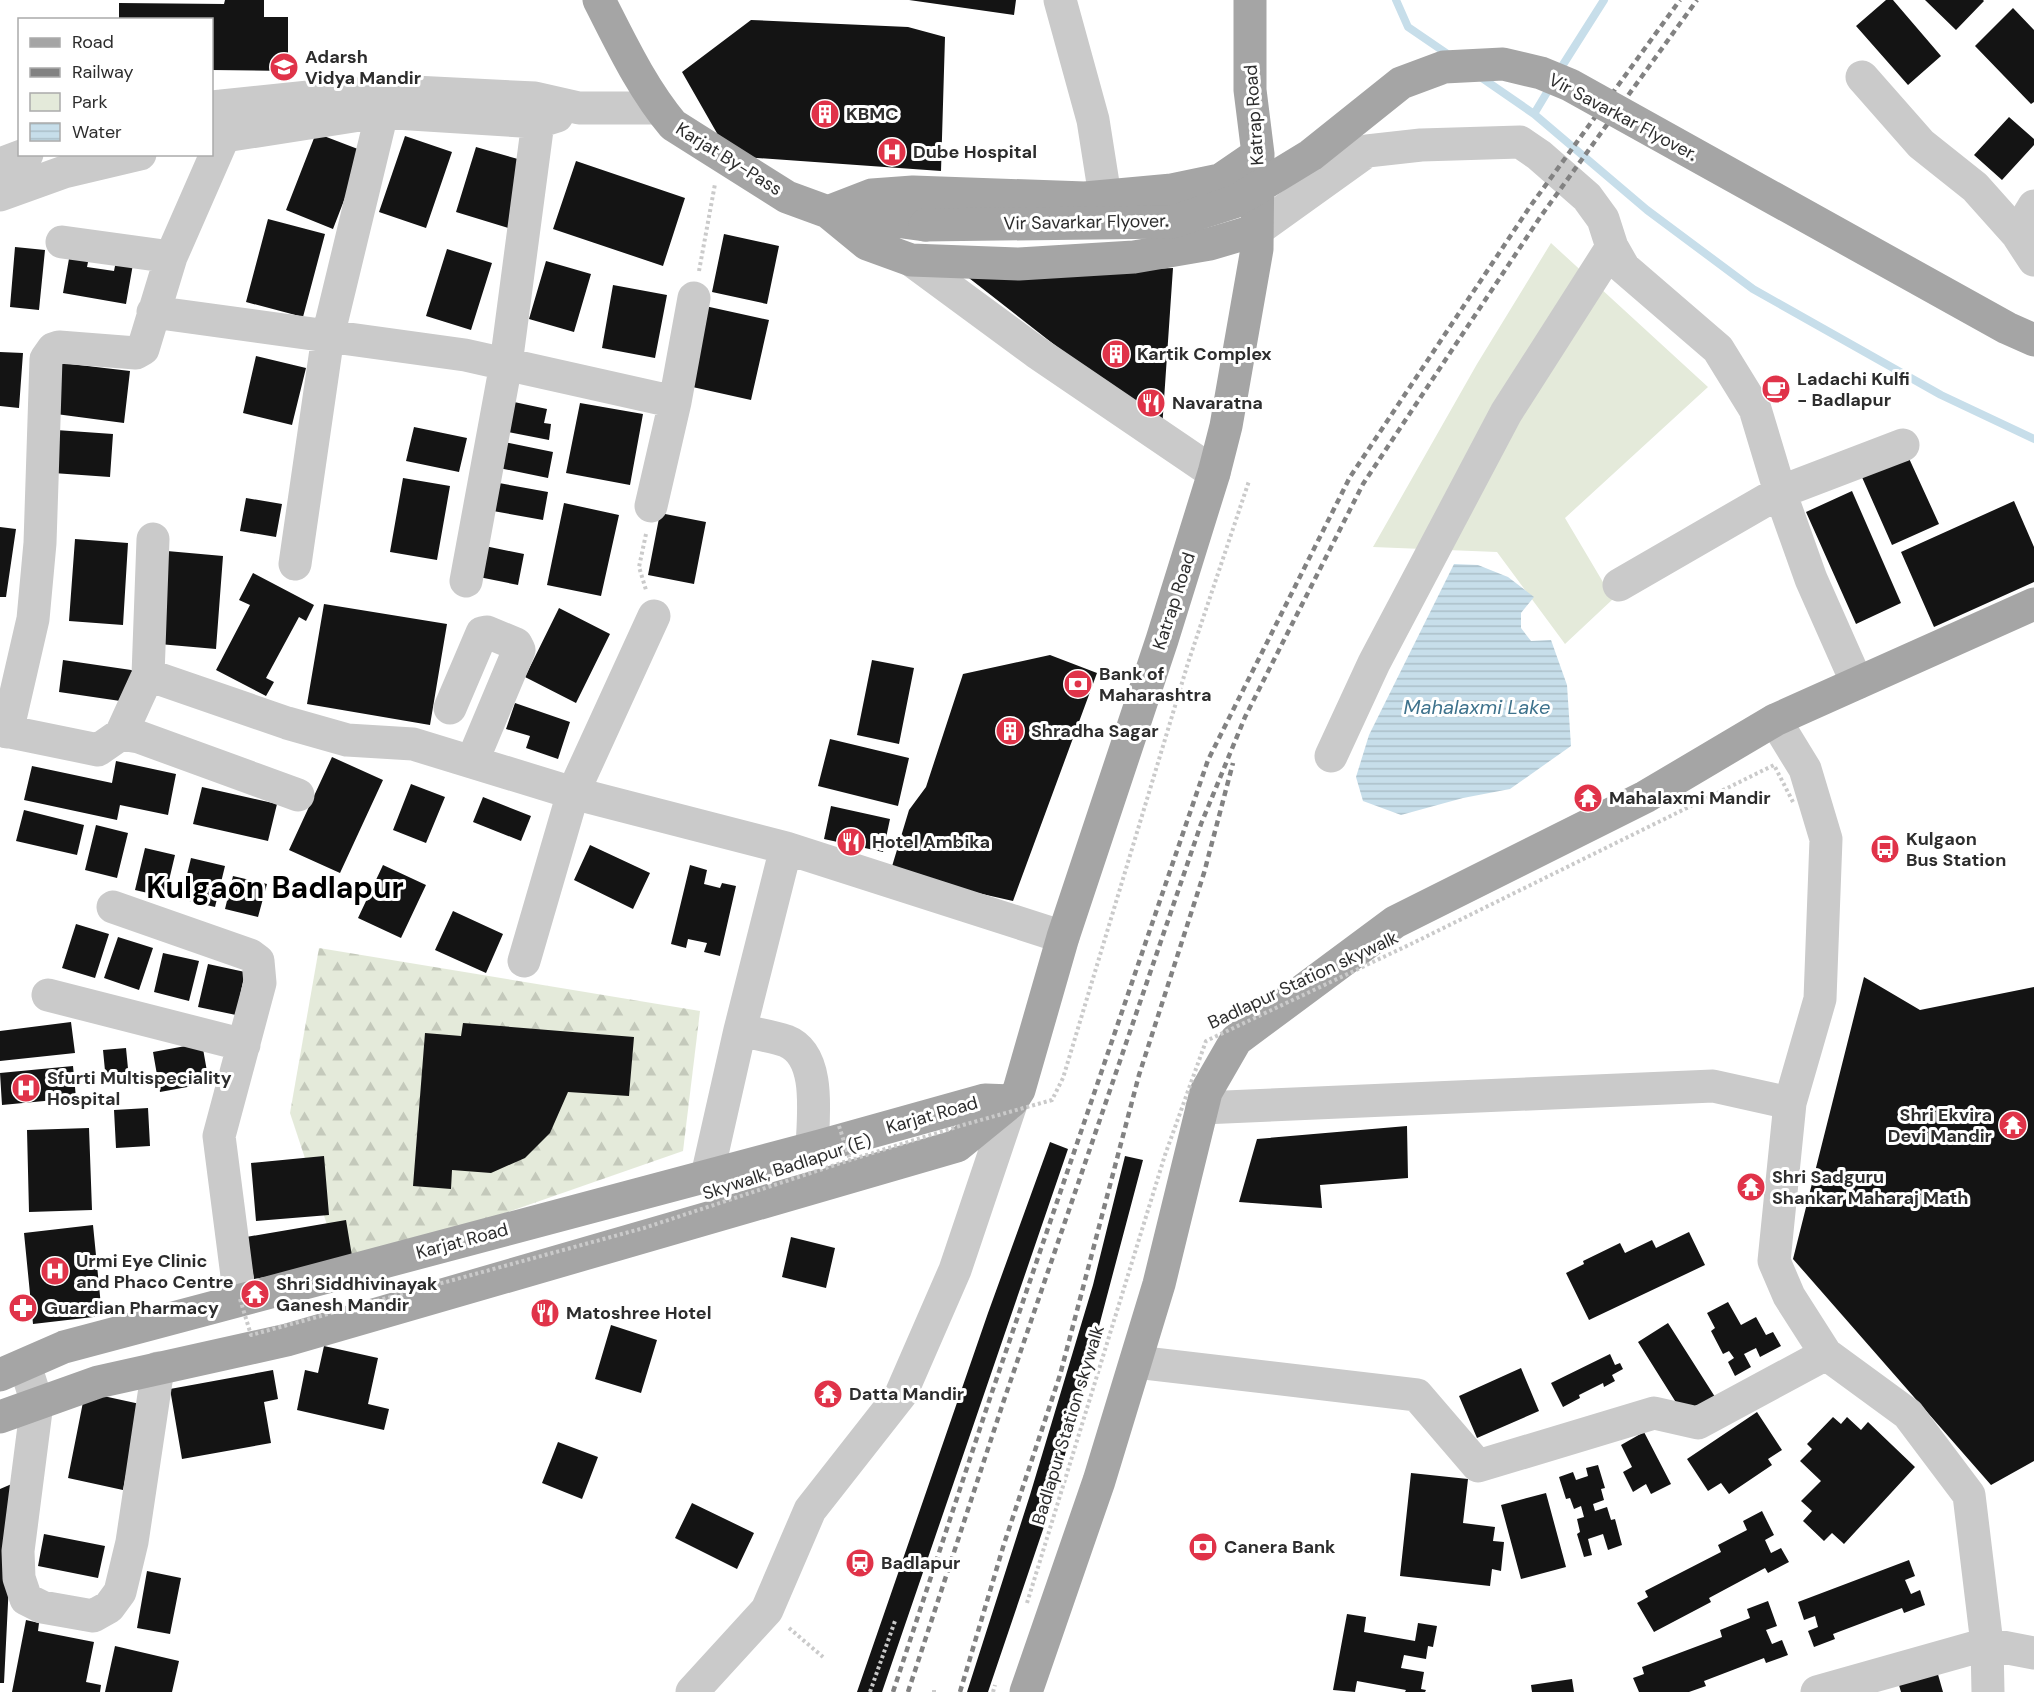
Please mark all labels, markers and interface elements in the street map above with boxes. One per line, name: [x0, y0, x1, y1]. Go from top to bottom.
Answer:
legend: [18, 18, 213, 156]
text: Road: [72, 30, 114, 54]
place label: Adarsh Vidya Mandir: [305, 45, 421, 90]
school or university icon: Adarsh Vidya Mandir: [268, 51, 300, 83]
text: Railway: [72, 60, 134, 84]
street label: Katrap Road: [1239, 64, 1269, 166]
street label: Vir Savarkar Flyover.: [1544, 68, 1702, 166]
text: Park: [72, 90, 108, 114]
building icon: KBMC: [809, 98, 841, 130]
place label: KBMC: [846, 102, 898, 126]
street label: Karjat By-Pass: [671, 117, 787, 201]
text: Water: [72, 120, 122, 144]
hospital icon: Dube Hospital: [876, 136, 908, 168]
place label: Dube Hospital: [913, 140, 1037, 164]
street label: Vir Savarkar Flyover.: [1003, 209, 1169, 235]
building icon: Kartik Complex: [1100, 338, 1132, 370]
place label: Kartik Complex: [1137, 342, 1272, 366]
place label: Ladachi Kulfi - Badlapur: [1797, 367, 1910, 412]
cafe icon: Ladachi Kulfi - Badlapur: [1760, 373, 1792, 405]
restaurant icon: Navaratna: [1135, 387, 1167, 419]
place label: Navaratna: [1172, 391, 1263, 415]
street label: Katrap Road: [1147, 549, 1201, 653]
place label: Bank of Maharashtra: [1099, 662, 1211, 707]
bank icon: Bank of Maharashtra: [1062, 668, 1094, 700]
water label: Mahalaxmi Lake: [1404, 694, 1550, 720]
building icon: Shradha Sagar: [994, 715, 1026, 747]
place label: Shradha Sagar: [1031, 719, 1159, 743]
temple icon: Mahalaxmi Mandir: [1572, 782, 1604, 814]
place label: Mahalaxmi Mandir: [1609, 786, 1771, 810]
restaurant icon: Hotel Ambika: [835, 826, 867, 858]
place label: Kulgaon Bus Station: [1906, 827, 2006, 872]
place label: Hotel Ambika: [872, 830, 990, 854]
bus stop icon: Kulgaon Bus Station: [1869, 833, 1901, 865]
district label: Kulgaon Badlapur: [146, 868, 404, 907]
street label: Badlapur Station skywalk: [1204, 925, 1402, 1035]
place label: Sfurti Multispeciality Hospital: [47, 1066, 232, 1111]
hospital icon: Sfurti Multispeciality Hospital: [10, 1072, 42, 1104]
street label: Karjat Road: [883, 1090, 981, 1140]
place label: Shri Ekvira Devi Mandir: [1888, 1103, 1992, 1148]
temple icon: Shri Ekvira Devi Mandir: [1997, 1109, 2029, 1141]
street label: Skywalk, Badlapur (E): [699, 1128, 875, 1206]
place label: Shri Sadguru Shankar Maharaj Math: [1772, 1165, 1968, 1210]
temple icon: Shri Sadguru Shankar Maharaj Math: [1735, 1171, 1767, 1203]
street label: Karjat Road: [413, 1217, 511, 1265]
place label: Urmi Eye Clinic and Phaco Centre: [76, 1249, 234, 1294]
hospital icon: Urmi Eye Clinic and Phaco Centre: [39, 1255, 71, 1287]
place label: Shri Siddhivinayak Ganesh Mandir: [276, 1272, 438, 1317]
temple icon: Shri Siddhivinayak Ganesh Mandir: [239, 1278, 271, 1310]
pharmacy icon: Guardian Pharmacy: [7, 1292, 39, 1324]
place label: Guardian Pharmacy: [44, 1296, 219, 1320]
restaurant icon: Matoshree Hotel: [529, 1297, 561, 1329]
place label: Matoshree Hotel: [566, 1301, 711, 1325]
street label: Badlapur Station skywalk: [1026, 1322, 1110, 1528]
temple icon: Datta Mandir: [812, 1378, 844, 1410]
place label: Datta Mandir: [849, 1382, 964, 1406]
bank icon: Canera Bank: [1187, 1531, 1219, 1563]
place label: Canera Bank: [1224, 1535, 1336, 1559]
station icon: Badlapur: [844, 1547, 876, 1579]
place label: Badlapur: [881, 1551, 960, 1575]

